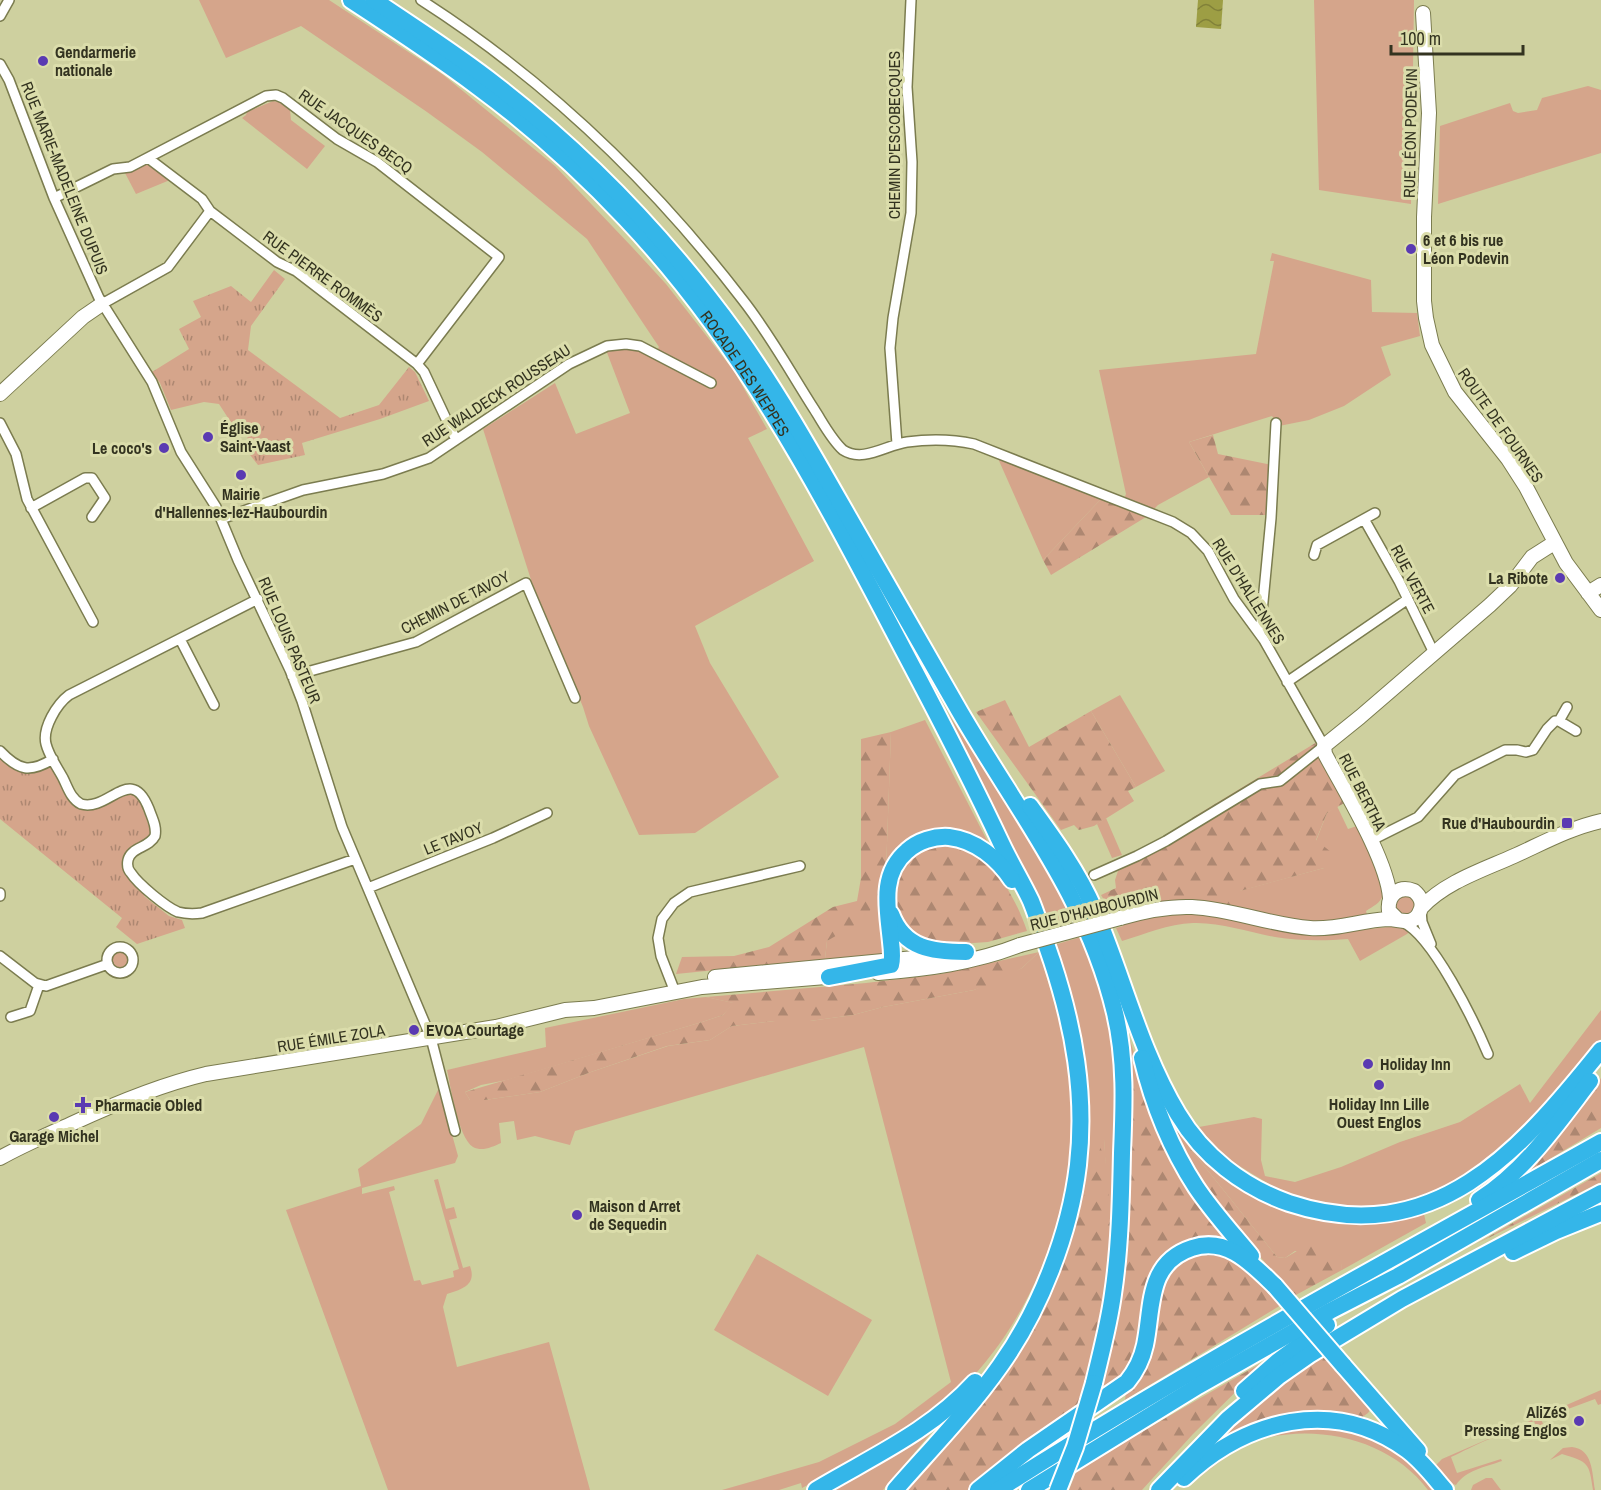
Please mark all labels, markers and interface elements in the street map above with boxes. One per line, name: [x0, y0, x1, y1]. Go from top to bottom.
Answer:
scale bar: [1391, 18, 1523, 56]
text: 100 m: [1400, 26, 1441, 51]
place label: Gendarmerie nationale: [55, 41, 136, 81]
street label: CHEMIN D'ESCOBECQUES: [883, 50, 905, 219]
marker: Gendarmerie nationale: [36, 54, 50, 68]
street label: RUE LÉON PODEVIN: [1398, 68, 1422, 198]
street label: RUE MARIE-MADELEINE DUPUIS: [16, 78, 114, 278]
street label: RUE JACQUES BECQ: [295, 84, 417, 178]
street label: RUE PIERRE ROMMÈS: [259, 225, 387, 327]
place label: 6 et 6 bis rue Léon Podevin: [1423, 229, 1509, 269]
marker: 6 et 6 bis rue Léon Podevin: [1404, 242, 1418, 256]
street label: ROCADE DES WEPPES: [696, 306, 795, 441]
street label: RUE WALDECK ROUSSEAU: [417, 339, 575, 451]
street label: ROUTE DE FOURNES: [1453, 363, 1549, 487]
place label: Église Saint-Vaast: [220, 417, 291, 457]
marker: Église Saint-Vaast: [201, 430, 215, 444]
place label: Le coco's: [92, 437, 152, 459]
marker: Le coco's: [157, 441, 171, 455]
marker: Mairie d'Hallennes-lez-Haubourdin: [234, 468, 248, 482]
place label: Mairie d'Hallennes-lez-Haubourdin: [155, 483, 327, 523]
street label: RUE D'HALLENNES: [1208, 534, 1291, 648]
street label: RUE VERTE: [1386, 541, 1440, 617]
street label: CHEMIN DE TAVOY: [397, 565, 513, 639]
place label: La Ribote: [1488, 567, 1548, 589]
marker: La Ribote: [1553, 571, 1567, 585]
street label: RUE LOUIS PASTEUR: [253, 573, 327, 707]
street label: RUE BERTHA: [1334, 749, 1392, 835]
place label: Rue d'Haubourdin: [1442, 812, 1555, 834]
street label: LE TAVOY: [420, 816, 486, 860]
marker: Rue d'Haubourdin: [1560, 816, 1574, 830]
street label: RUE D'HAUBOURDIN: [1028, 882, 1160, 936]
street label: RUE ÉMILE ZOLA: [276, 1019, 387, 1057]
place label: EVOA Courtage: [426, 1019, 524, 1041]
marker: EVOA Courtage: [407, 1023, 421, 1037]
place label: Holiday Inn: [1380, 1053, 1451, 1075]
marker: Holiday Inn: [1361, 1057, 1375, 1071]
marker: Holiday Inn Lille Ouest Englos: [1372, 1078, 1386, 1092]
place label: Holiday Inn Lille Ouest Englos: [1329, 1093, 1429, 1133]
place label: Pharmacie Obled: [95, 1094, 202, 1116]
marker: Pharmacie Obled: [76, 1098, 90, 1112]
marker: Garage Michel: [47, 1110, 61, 1124]
place label: Garage Michel: [9, 1125, 99, 1147]
place label: Maison d Arret de Sequedin: [589, 1195, 681, 1235]
marker: Maison d Arret de Sequedin: [570, 1208, 584, 1222]
place label: AliZéS Pressing Englos: [1464, 1401, 1567, 1441]
marker: AliZéS Pressing Englos: [1572, 1414, 1586, 1428]

